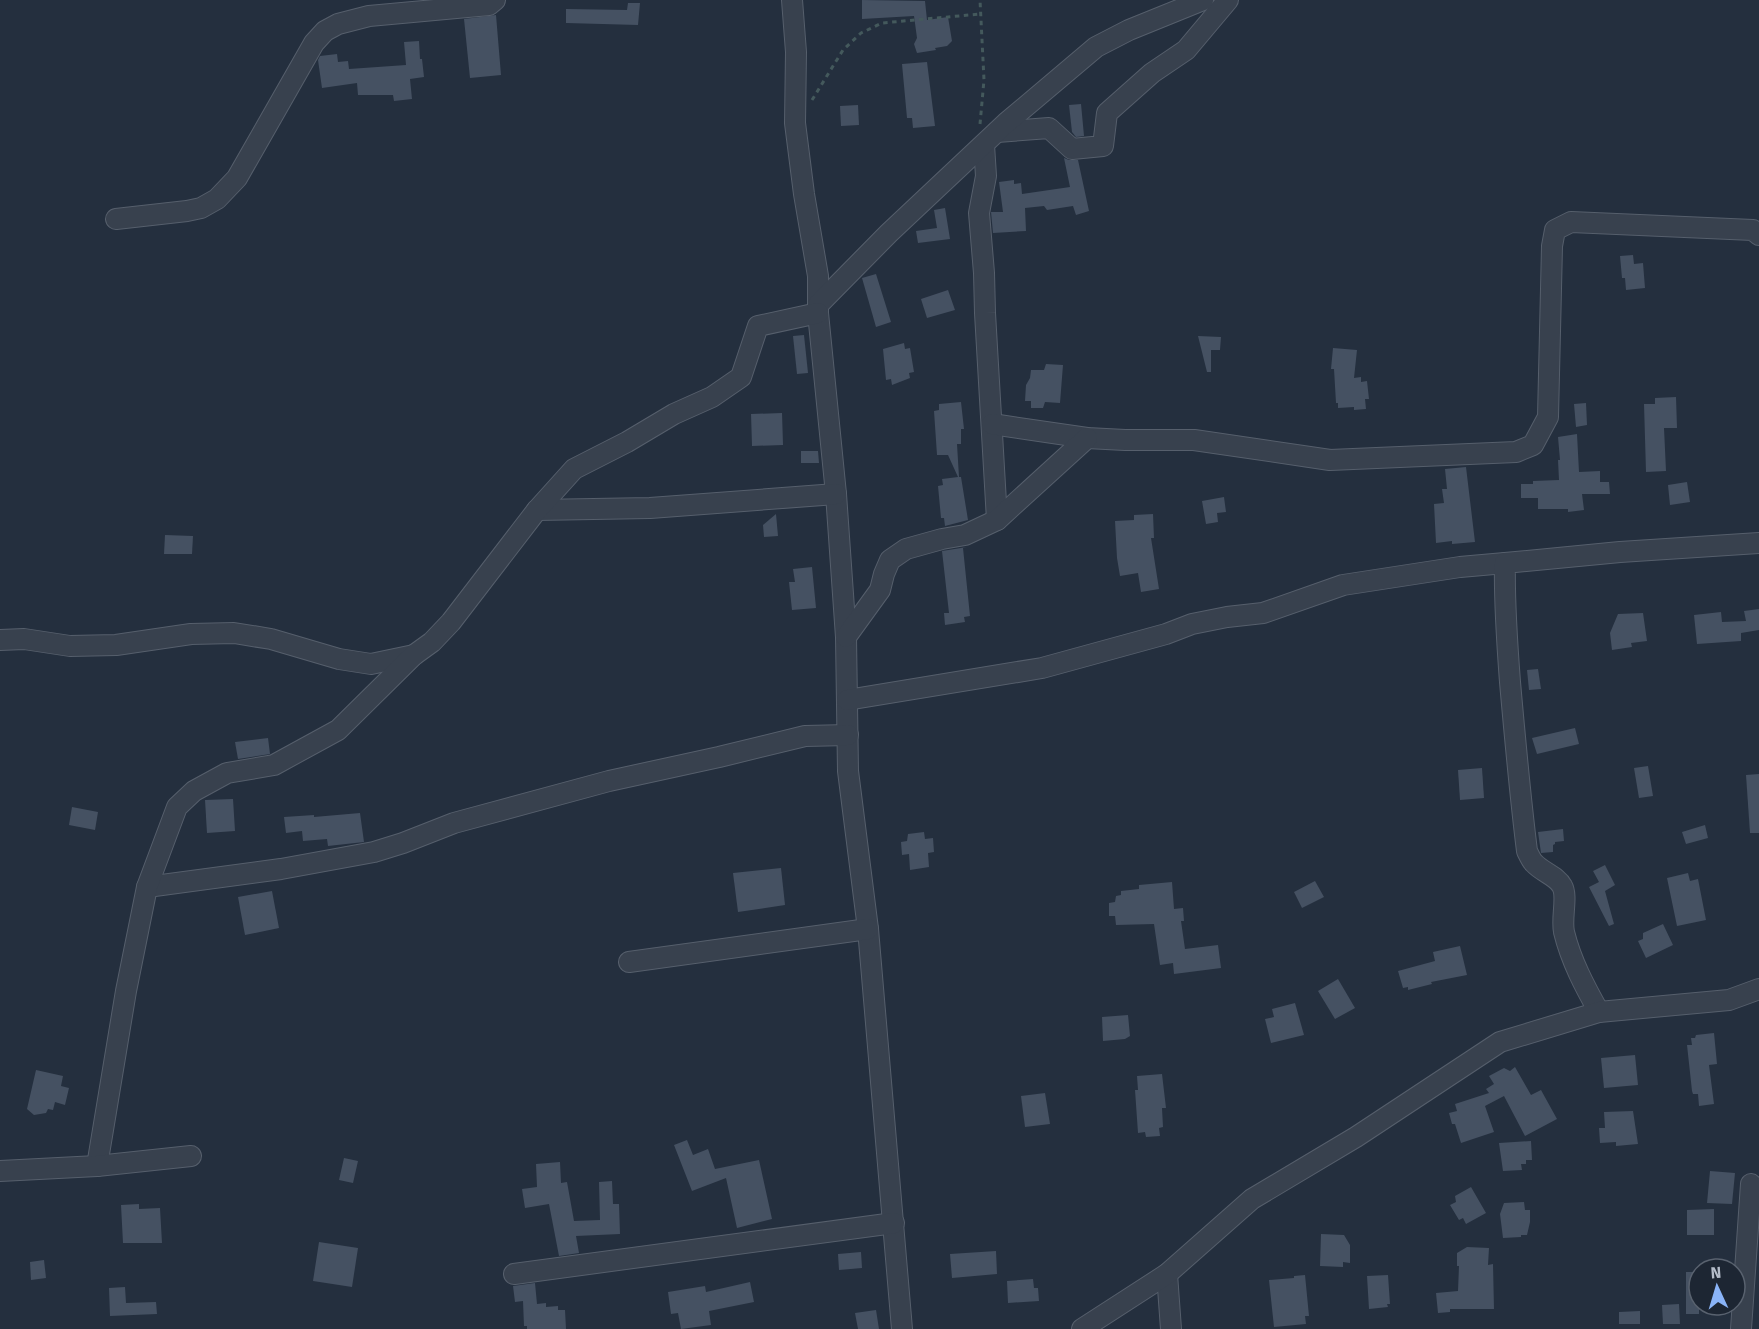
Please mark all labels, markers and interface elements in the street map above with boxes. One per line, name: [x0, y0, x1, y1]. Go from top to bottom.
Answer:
north arrow: [1687, 1257, 1747, 1317]
text: N: [1710, 1263, 1722, 1282]

